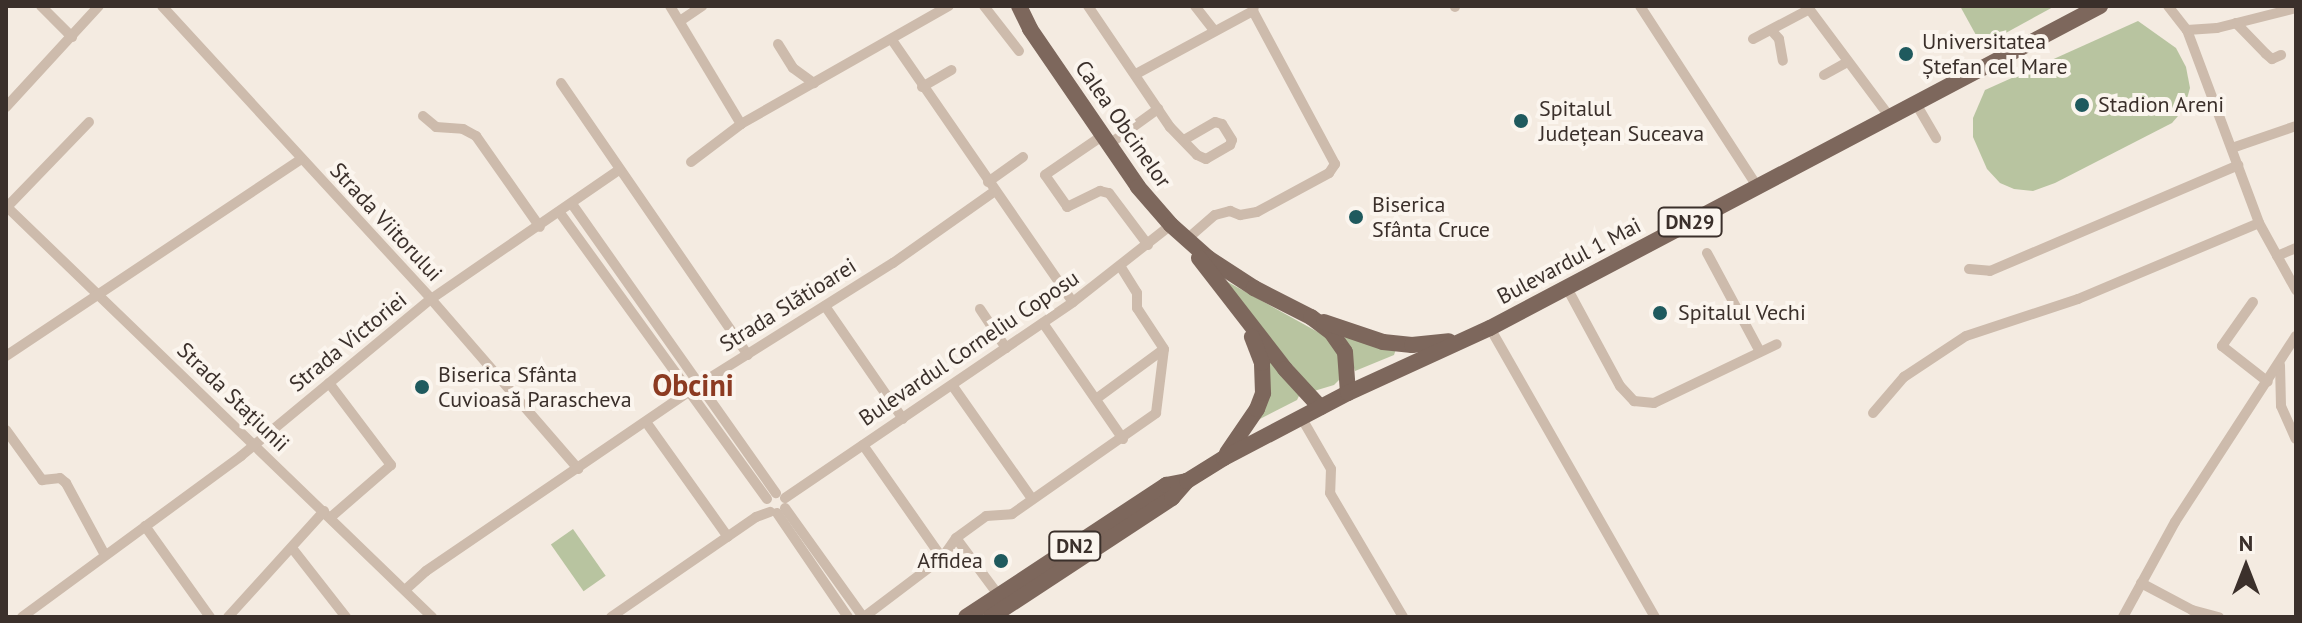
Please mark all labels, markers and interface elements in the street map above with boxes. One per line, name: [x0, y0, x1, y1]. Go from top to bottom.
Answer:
place label: Universitatea Ștefan cel Mare: [1922, 28, 2068, 80]
marker: Universitatea Ștefan cel Mare: [1897, 45, 1915, 63]
street label: Calea Obcinelor: [1069, 55, 1177, 193]
place label: Stadion Areni: [2098, 92, 2225, 118]
place label: Spitalul Județean Suceava: [1539, 95, 1704, 146]
marker: Stadion Areni: [2073, 96, 2091, 114]
marker: Spitalul Județean Suceava: [1510, 110, 1532, 132]
street label: Strada Viitorului: [324, 157, 448, 287]
place label: Biserica Sfânta Cruce: [1372, 191, 1490, 242]
road number: DN29: [1656, 206, 1724, 238]
marker: Biserica Sfânta Cruce: [1347, 208, 1365, 226]
street label: Bulevardul 1 Mai: [1493, 212, 1645, 310]
street label: Strada Slătioarei: [715, 253, 861, 357]
street label: Bulevardul Corneliu Coposu: [854, 264, 1084, 432]
street label: Strada Victoriei: [284, 286, 412, 398]
place label: Spitalul Vechi: [1678, 300, 1806, 326]
marker: Spitalul Vechi: [1649, 302, 1671, 324]
street label: Strada Stațiunii: [172, 337, 294, 457]
place label: Biserica Sfânta Cuvioasă Parascheva: [438, 361, 632, 412]
district label: Obcini: [652, 367, 734, 403]
marker: Biserica Sfânta Cuvioasă Parascheva: [413, 378, 431, 396]
north arrow: [2206, 527, 2286, 607]
text: N: [2239, 529, 2253, 557]
road number: DN2: [1047, 530, 1103, 562]
place label: Affidea: [917, 548, 983, 574]
marker: Affidea: [990, 550, 1012, 572]

